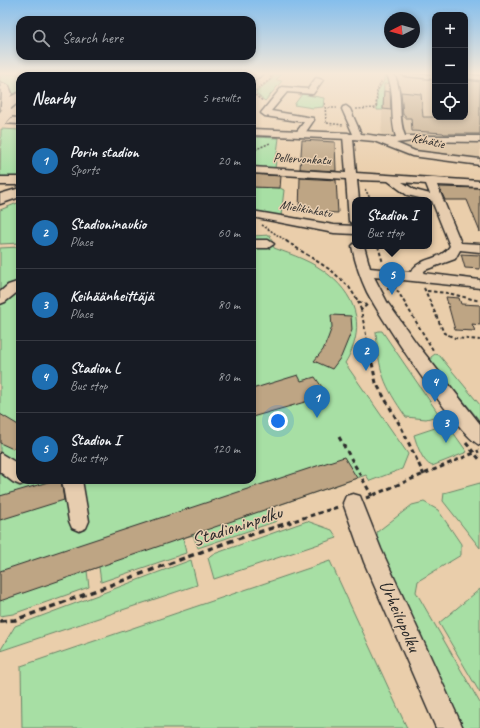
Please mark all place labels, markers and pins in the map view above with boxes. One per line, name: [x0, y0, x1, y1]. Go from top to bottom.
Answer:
pin: 5: [379, 262, 405, 295]
pin: 2: [353, 338, 379, 371]
pin: 4: [422, 369, 448, 402]
pin: 1: [304, 385, 330, 418]
pin: 3: [433, 410, 459, 443]

